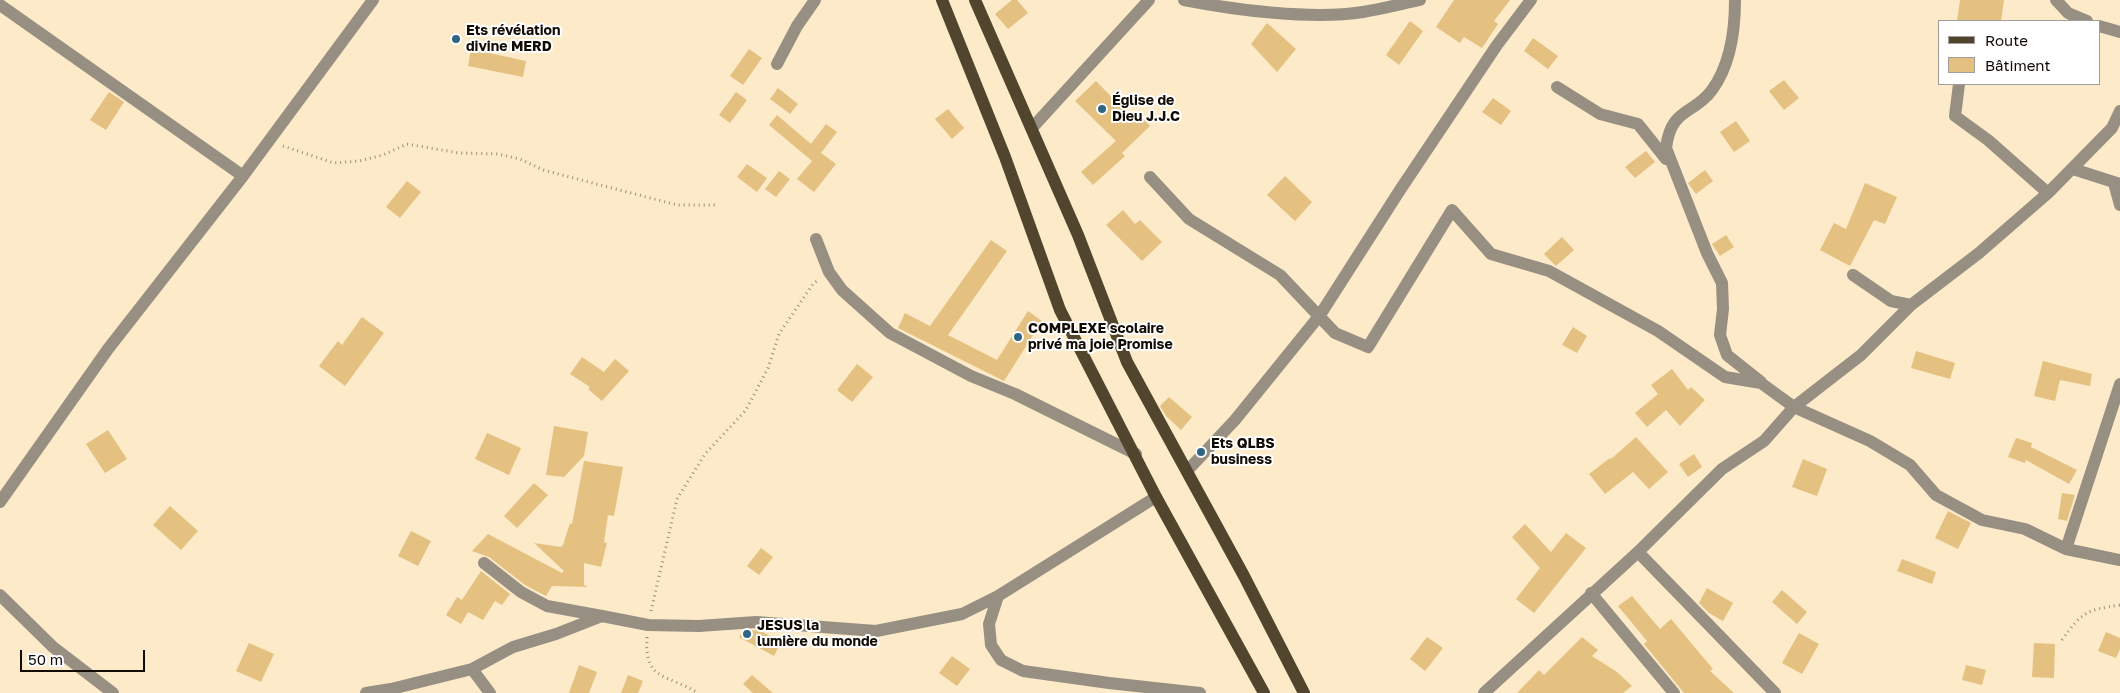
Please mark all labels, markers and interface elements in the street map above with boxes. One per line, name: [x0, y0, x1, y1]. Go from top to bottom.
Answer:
legend: [1938, 20, 2100, 85]
place label: Ets révélation divine MERD: [466, 23, 560, 56]
text: Route: [1985, 31, 2028, 49]
marker: Ets révélation divine MERD: [450, 33, 462, 45]
text: Bâtiment: [1985, 56, 2050, 74]
place label: Église de Dieu J.J.C: [1112, 93, 1180, 125]
marker: Église de Dieu J.J.C: [1096, 103, 1108, 115]
place label: COMPLEXE scolaire privé ma joie Promise: [1028, 321, 1173, 354]
marker: COMPLEXE scolaire privé ma joie Promise: [1012, 331, 1024, 343]
place label: Ets QLBS business: [1211, 436, 1275, 468]
marker: Ets QLBS business: [1195, 446, 1207, 458]
place label: JESUS la lumière du monde: [757, 618, 878, 650]
marker: JESUS la lumière du monde: [741, 628, 753, 640]
scale bar: [22, 640, 148, 672]
text: 50 m: [28, 650, 63, 668]

